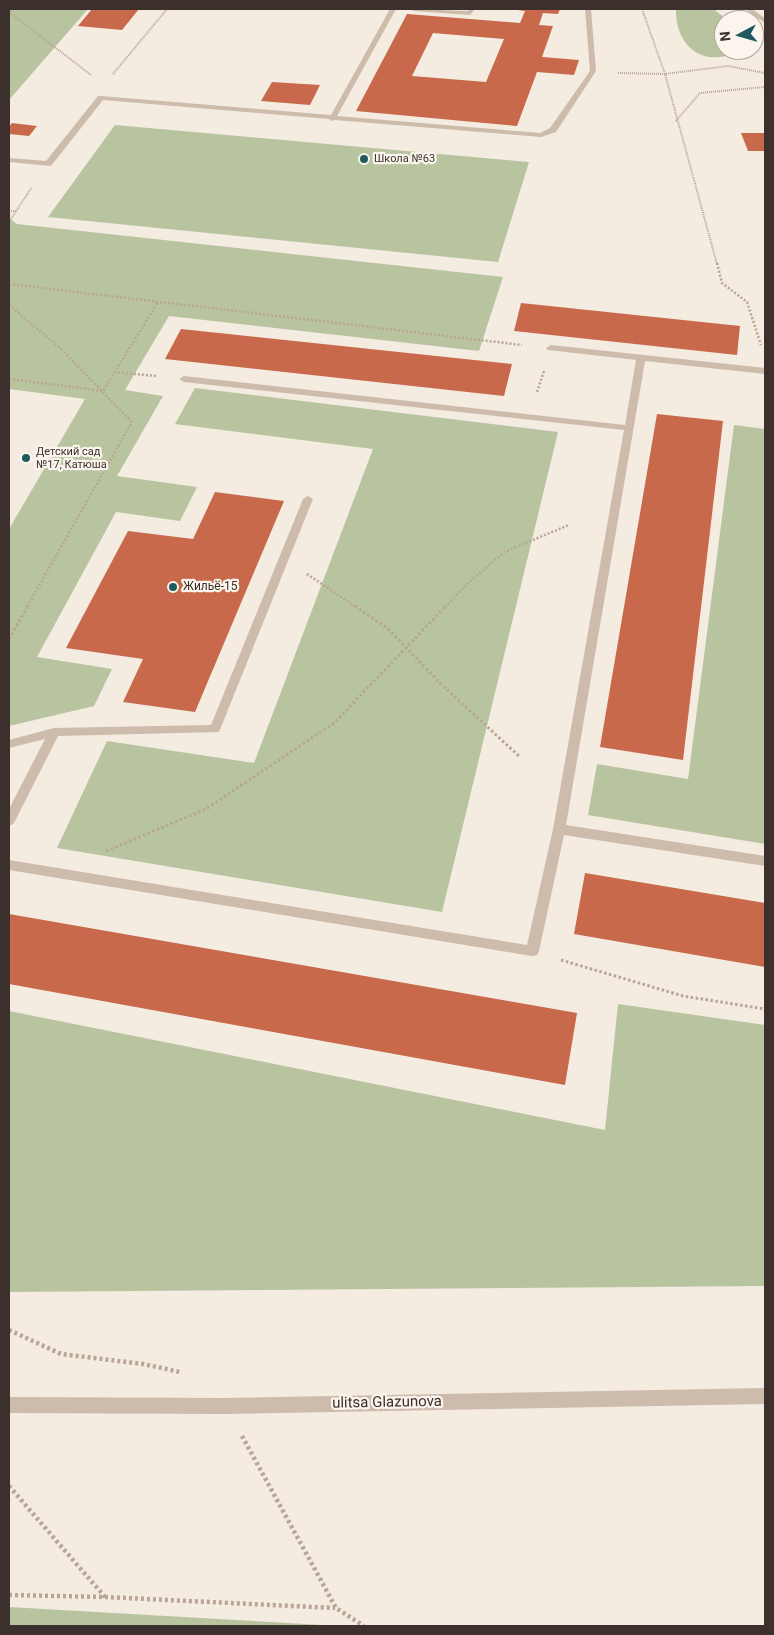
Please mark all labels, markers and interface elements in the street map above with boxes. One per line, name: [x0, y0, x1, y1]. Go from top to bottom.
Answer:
north arrow: [714, 10, 764, 60]
text: N: [717, 31, 734, 42]
place label: Школа №63: [374, 152, 435, 166]
marker: Школа №63: [358, 153, 370, 165]
place label: Детский сад №17, Катюша: [36, 445, 107, 471]
marker: Детский сад №17, Катюша: [20, 452, 32, 464]
place label: Жильё-15: [183, 580, 237, 594]
marker: Жильё-15: [167, 581, 179, 593]
street label: ulitsa Glazunova: [332, 1393, 442, 1413]

